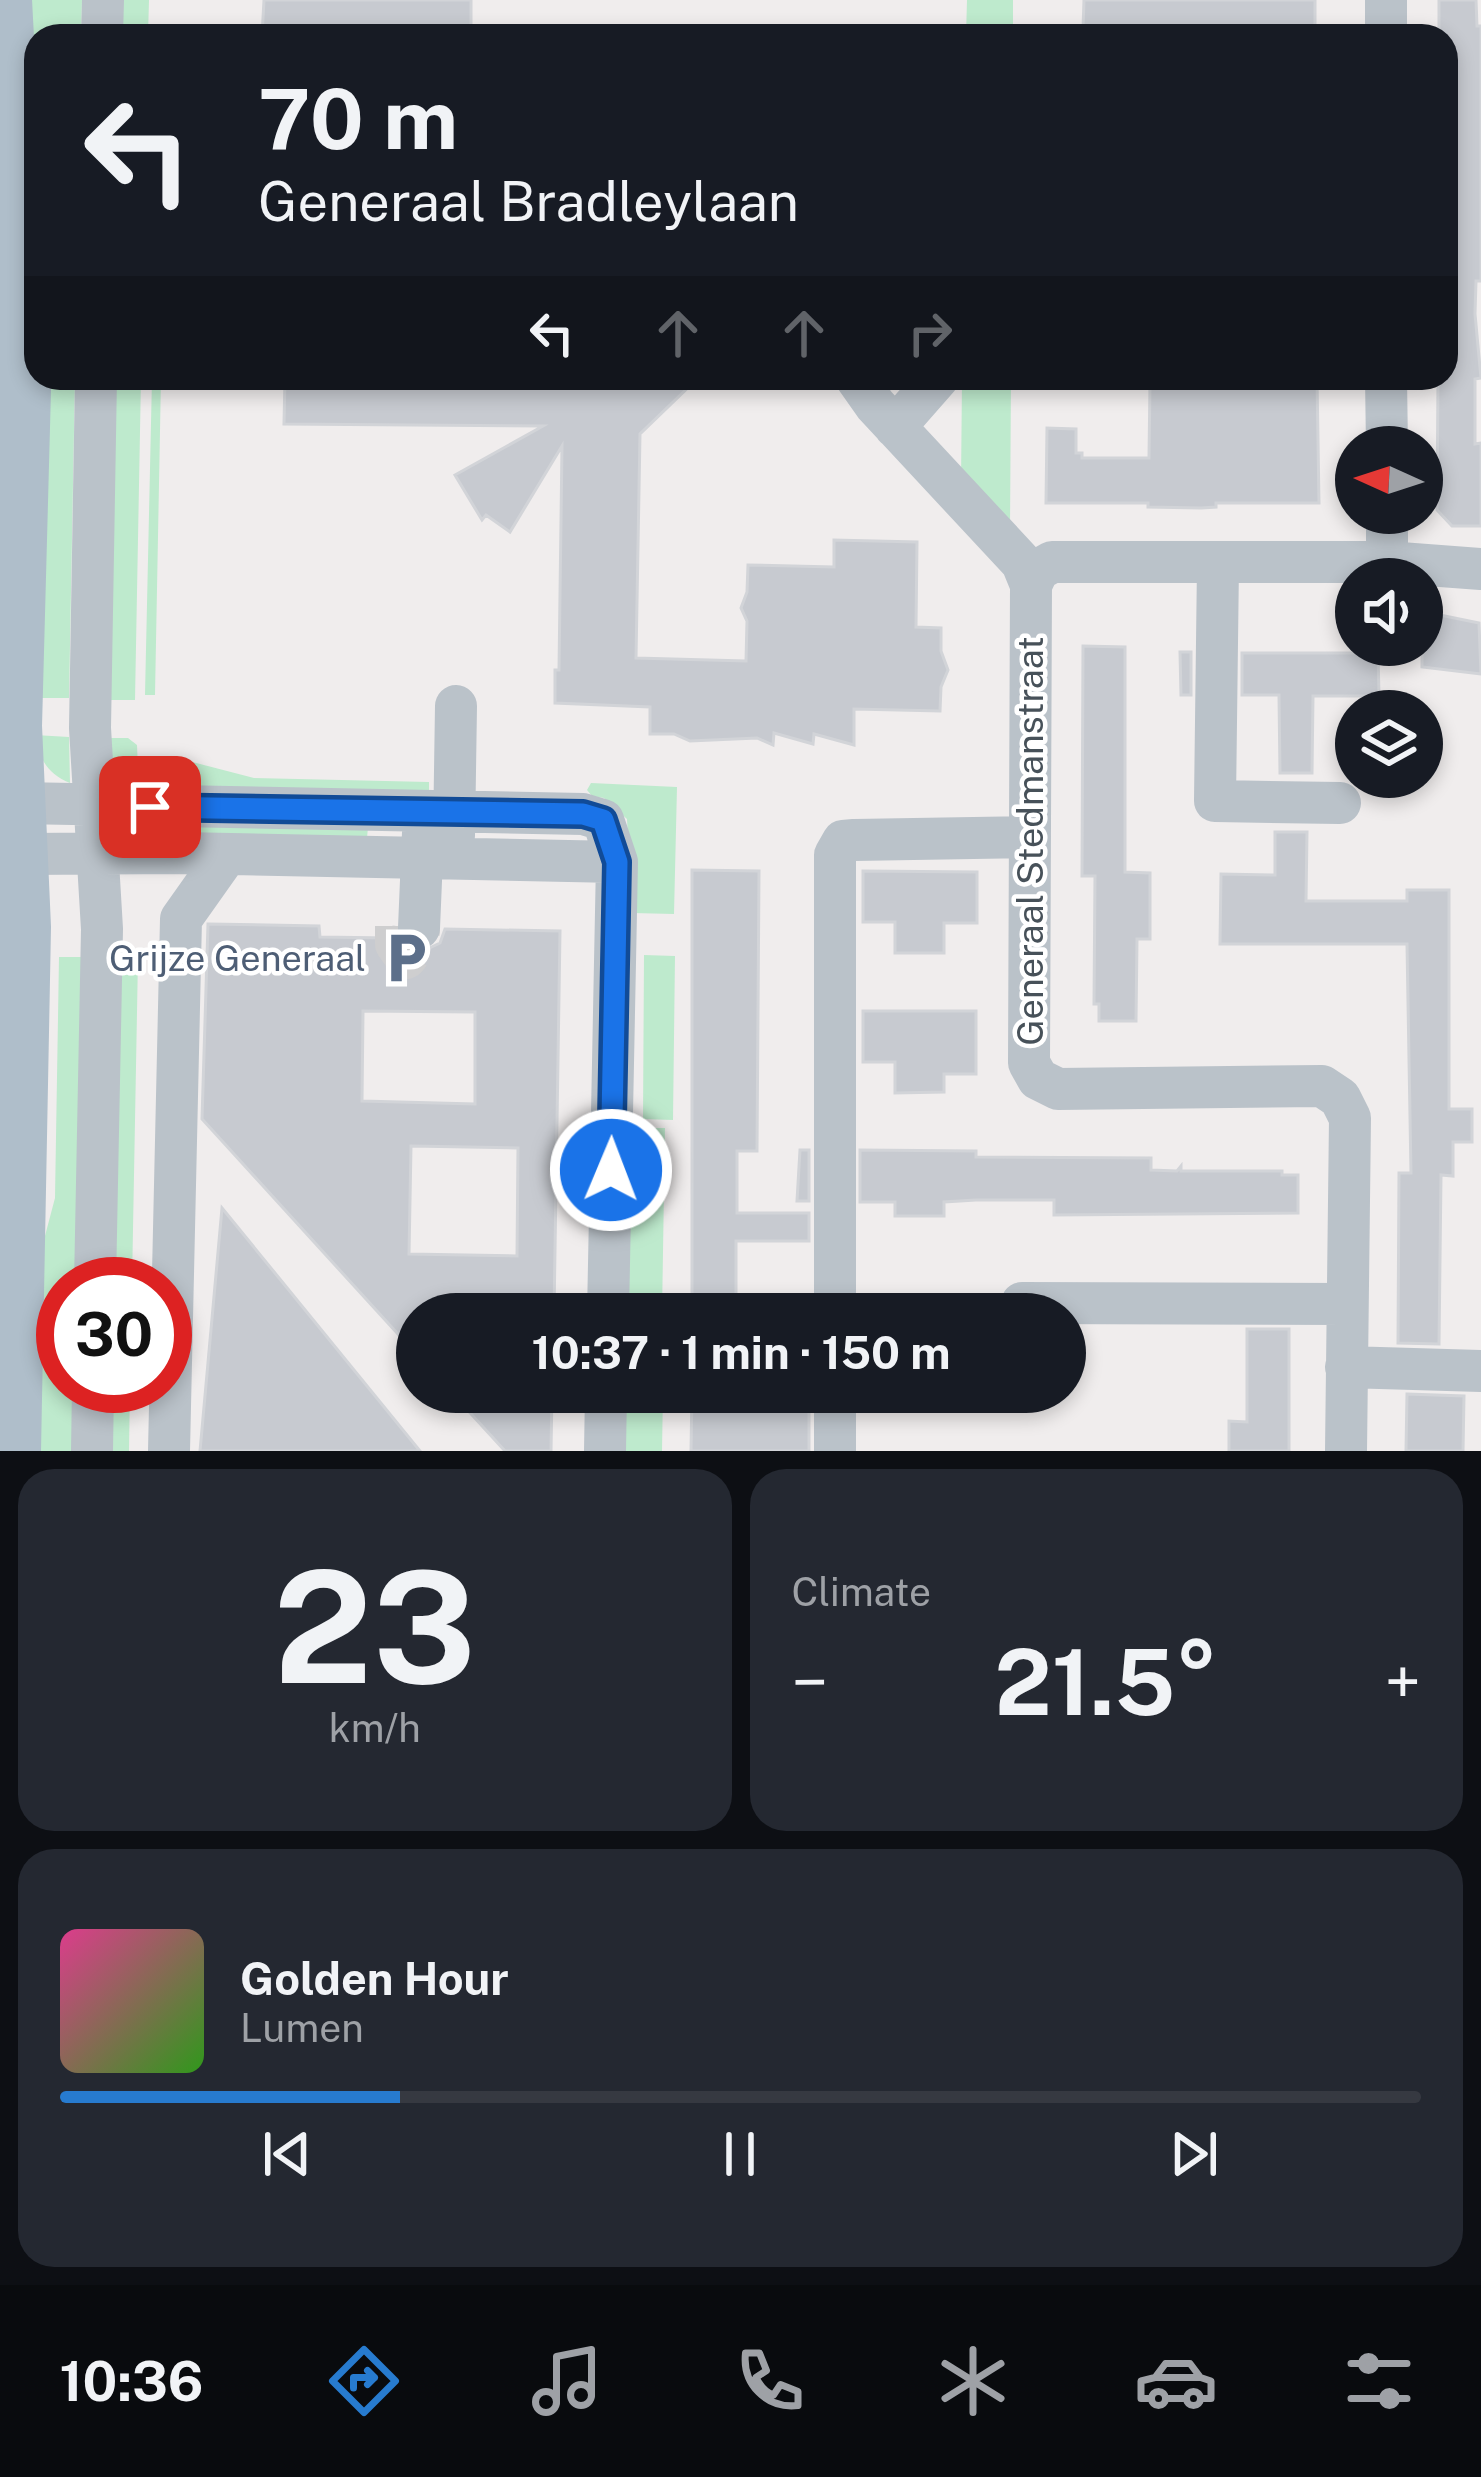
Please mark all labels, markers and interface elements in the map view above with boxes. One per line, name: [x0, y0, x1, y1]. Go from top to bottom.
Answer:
text: 70 m: [258, 69, 458, 168]
icon: left: [60, 72, 216, 228]
text: Generaal Bradleylaan: [258, 170, 799, 233]
icon: left: [519, 300, 585, 366]
icon: ahead: [645, 300, 711, 366]
icon: ahead: [771, 300, 837, 366]
icon: right: [897, 300, 963, 366]
north arrow: [1335, 426, 1443, 534]
map controls: [1335, 426, 1443, 798]
button: sound: [1335, 558, 1443, 666]
street label: Generaal Stedmanstraat: [1009, 636, 1051, 1046]
button: layers: [1335, 690, 1443, 798]
pin: [99, 756, 201, 858]
icon: arrive: [117, 774, 183, 840]
parking icon: Grijze Generaal: [377, 929, 435, 987]
place label: Grijze Generaal: [109, 937, 366, 979]
position arrow: [548, 1107, 674, 1233]
speed limit sign: 30: [36, 1257, 192, 1413]
text: 10:37 · 1 min · 150 m: [532, 1326, 951, 1379]
text: 23: [273, 1535, 476, 1718]
text: Climate: [792, 1569, 931, 1615]
text: 21.5°: [995, 1629, 1218, 1735]
text: −: [792, 1643, 828, 1721]
text: +: [1384, 1643, 1421, 1721]
text: km/h: [329, 1705, 421, 1751]
text: Golden Hour: [240, 1952, 509, 2005]
text: Lumen: [240, 2005, 364, 2051]
icon: previous: [254, 2121, 320, 2187]
icon: pause: [707, 2121, 773, 2187]
icon: next: [1161, 2121, 1227, 2187]
icon: directions: [322, 2339, 406, 2423]
icon: music: [525, 2339, 609, 2423]
icon: phone: [728, 2339, 812, 2423]
icon: climate: [931, 2339, 1015, 2423]
icon: car: [1134, 2339, 1218, 2423]
icon: filters: [1337, 2339, 1421, 2423]
text: 10:36: [60, 2350, 203, 2413]

